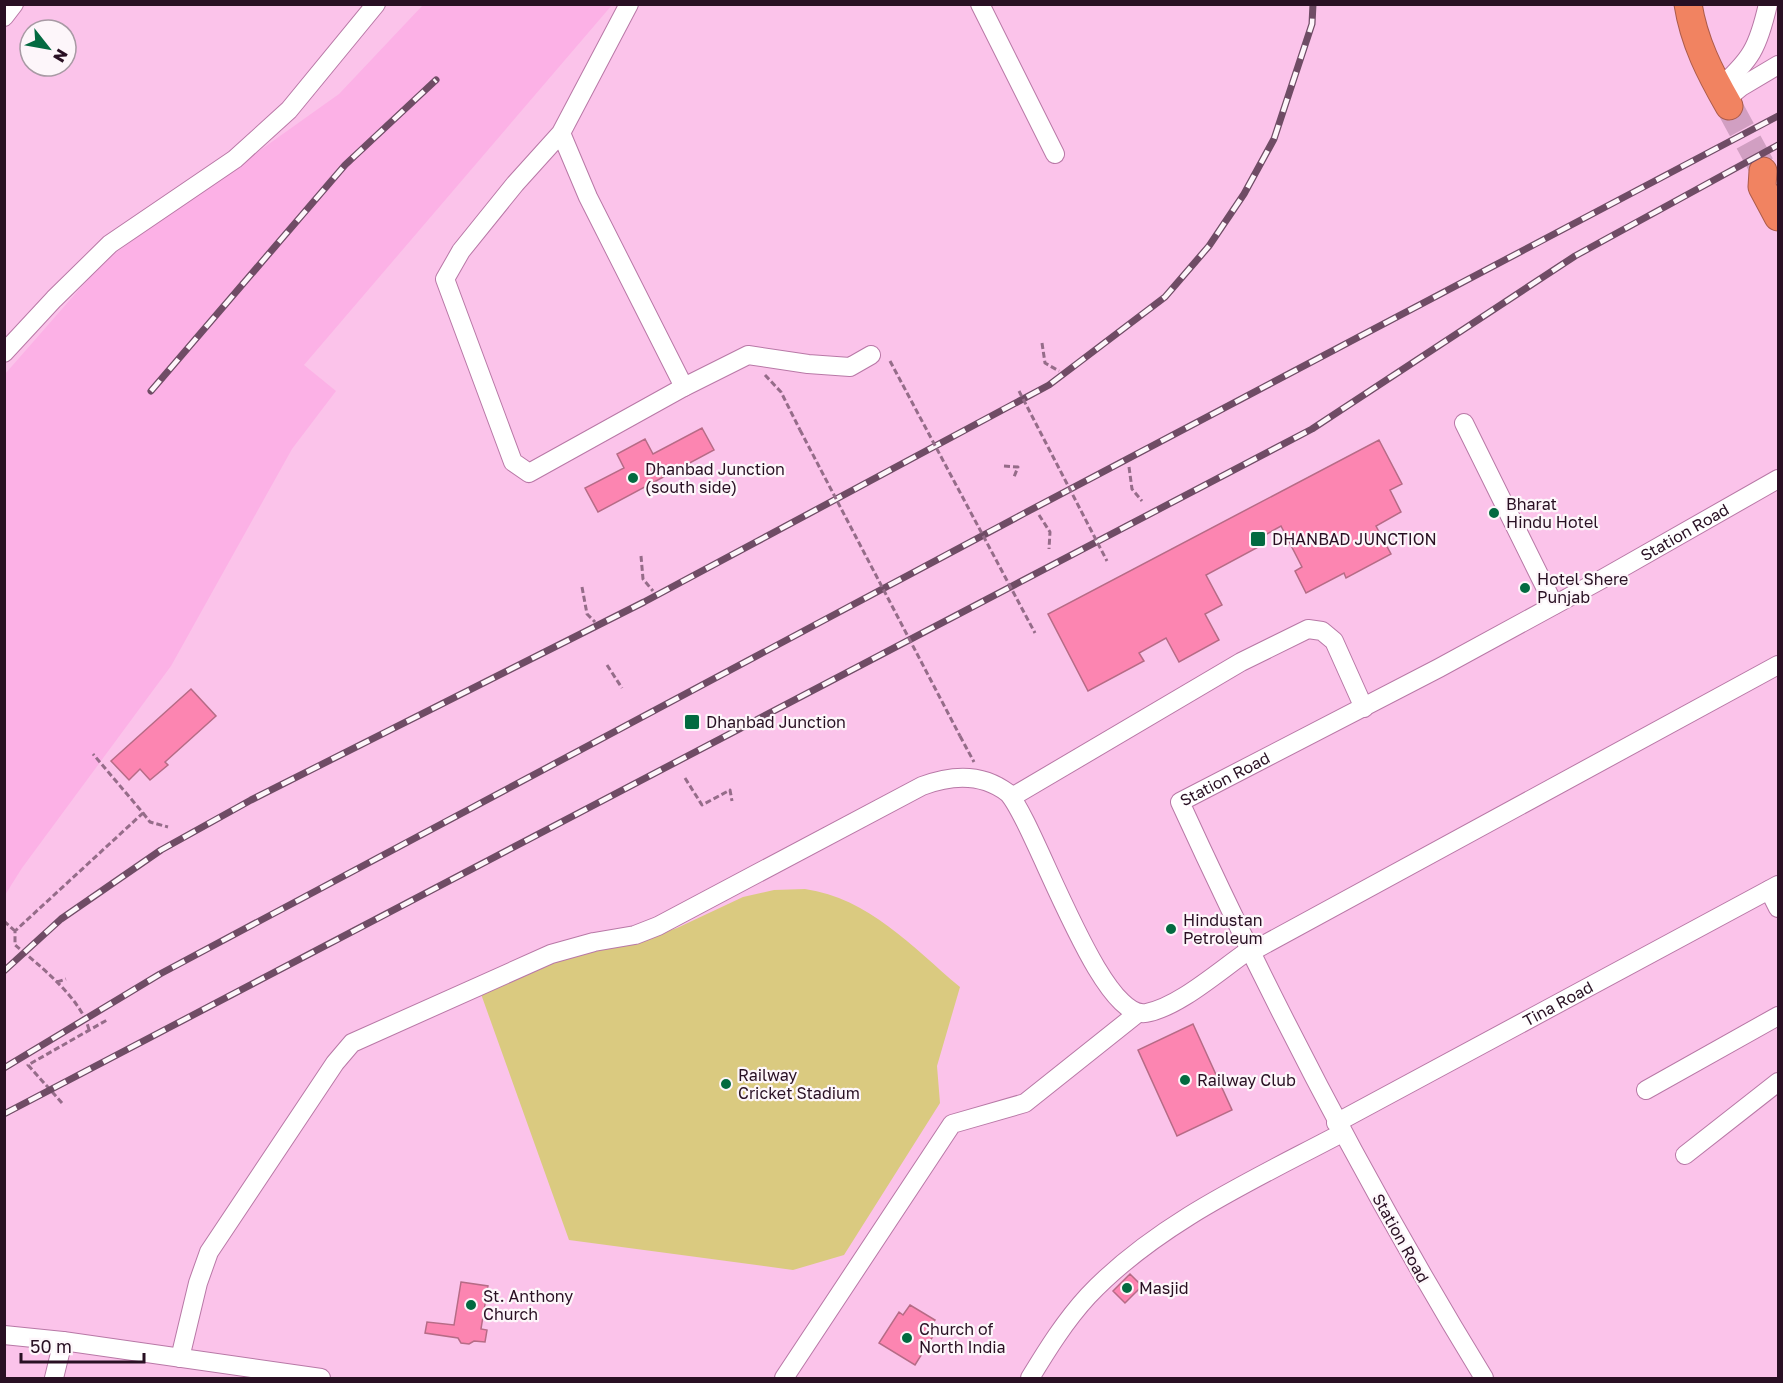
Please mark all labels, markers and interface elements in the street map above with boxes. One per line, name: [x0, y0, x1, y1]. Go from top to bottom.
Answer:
north arrow: [18, 18, 78, 78]
text: N: [49, 45, 73, 66]
place label: Dhanbad Junction (south side): [645, 459, 785, 497]
marker: Dhanbad Junction (south side): [626, 471, 640, 485]
place label: Bharat Hindu Hotel: [1506, 494, 1598, 532]
street label: Station Road: [1637, 499, 1732, 565]
marker: Bharat Hindu Hotel: [1487, 506, 1501, 520]
place label: DHANBAD JUNCTION: [1272, 529, 1437, 549]
marker: DHANBAD JUNCTION: [1249, 530, 1267, 548]
place label: Hotel Shere Punjab: [1537, 569, 1628, 607]
marker: Hotel Shere Punjab: [1518, 581, 1532, 595]
place label: Dhanbad Junction: [706, 712, 846, 732]
marker: Dhanbad Junction: [683, 713, 701, 731]
street label: Station Road: [1176, 747, 1273, 810]
place label: Hindustan Petroleum: [1183, 910, 1263, 948]
marker: Hindustan Petroleum: [1164, 922, 1178, 936]
street label: Tina Road: [1520, 977, 1596, 1030]
place label: Railway Cricket Stadium: [738, 1065, 860, 1103]
place label: Railway Club: [1197, 1070, 1296, 1090]
marker: Railway Club: [1178, 1073, 1192, 1087]
marker: Railway Cricket Stadium: [719, 1077, 733, 1091]
street label: Station Road: [1368, 1190, 1434, 1286]
place label: Masjid: [1139, 1278, 1189, 1298]
marker: Masjid: [1120, 1281, 1134, 1295]
place label: St. Anthony Church: [483, 1286, 573, 1324]
marker: St. Anthony Church: [464, 1298, 478, 1312]
place label: Church of North India: [919, 1319, 1006, 1357]
scale bar: [21, 1326, 144, 1364]
marker: Church of North India: [900, 1331, 914, 1345]
text: 50 m: [30, 1335, 72, 1357]

